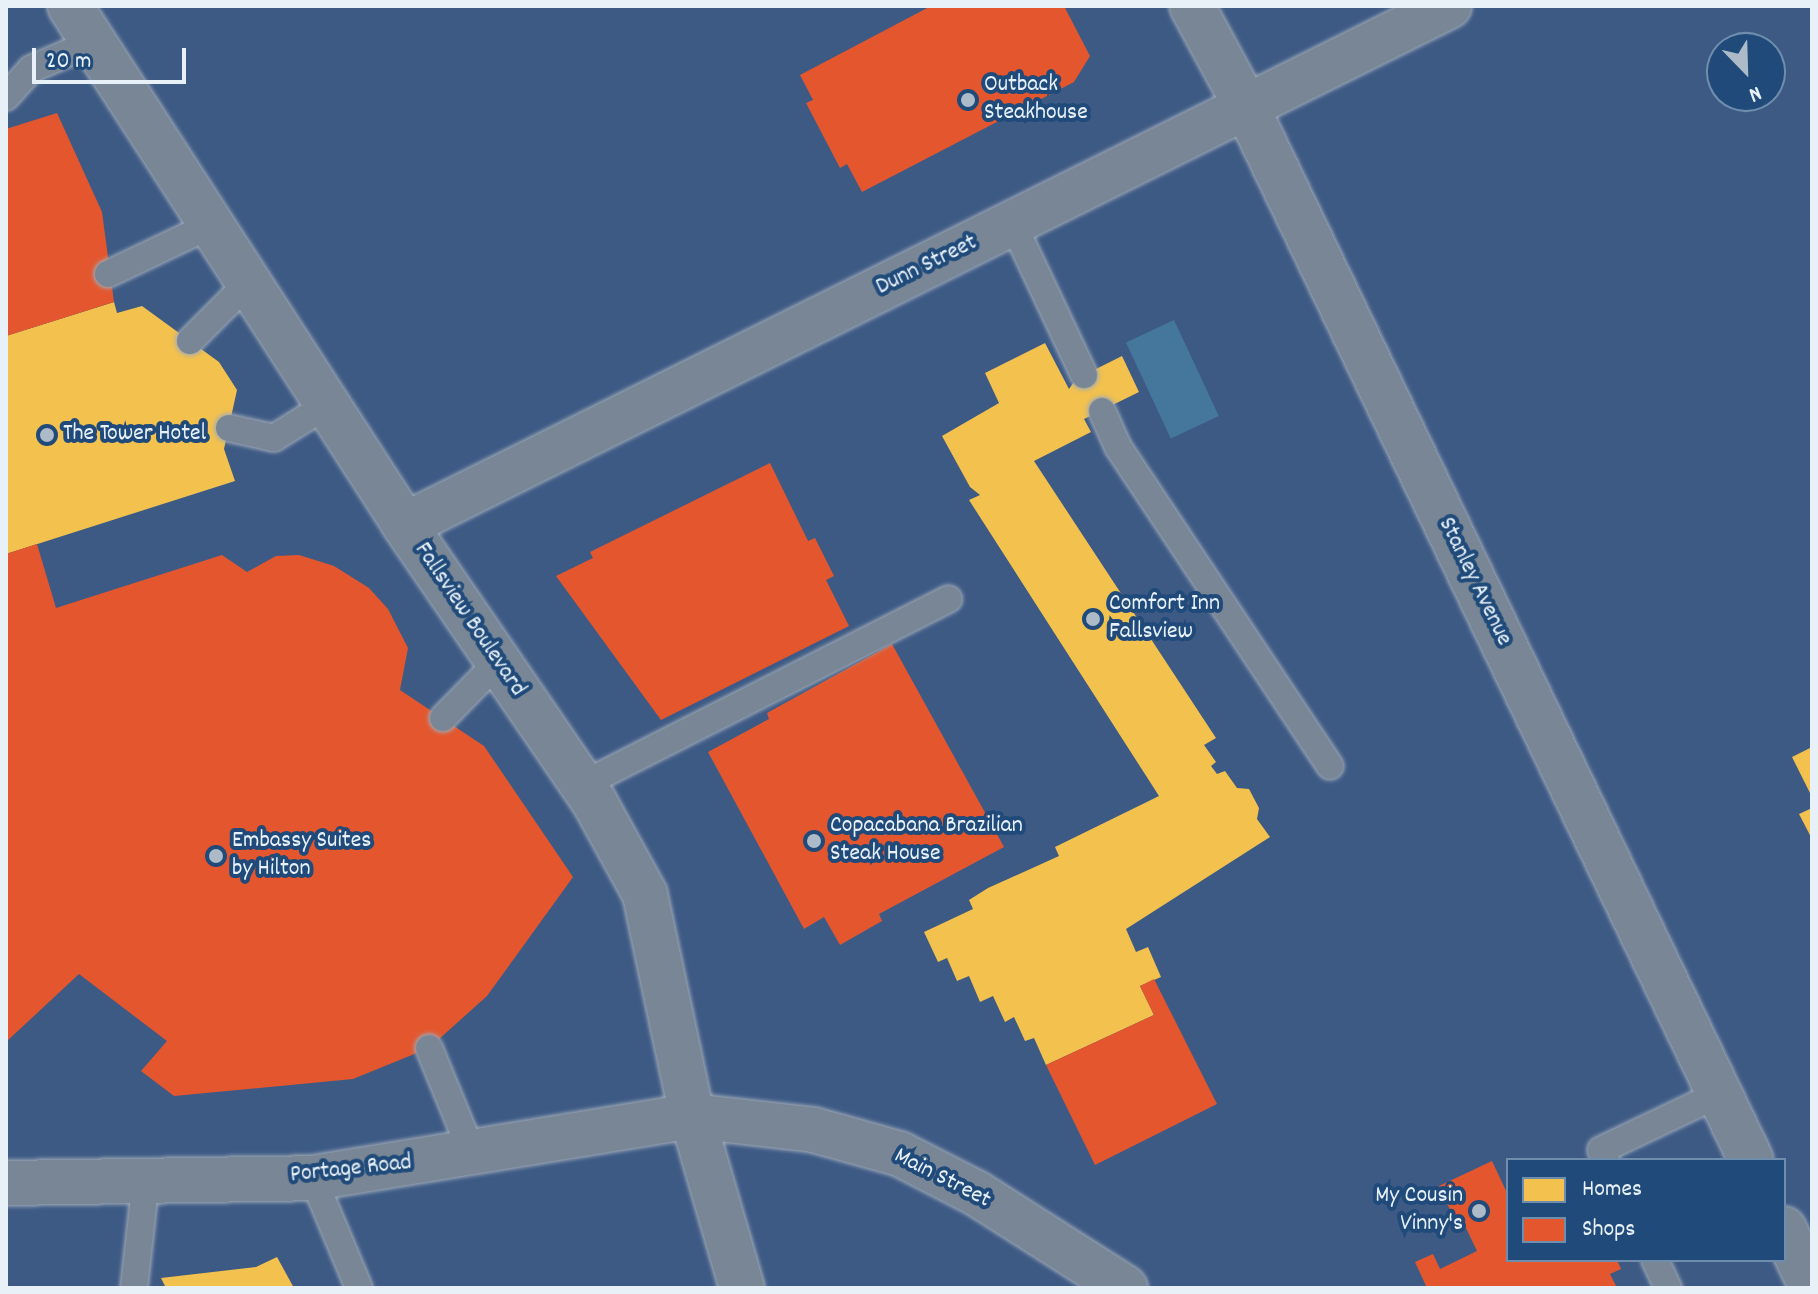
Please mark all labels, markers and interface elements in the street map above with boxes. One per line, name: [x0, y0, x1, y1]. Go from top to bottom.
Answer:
scale bar: [36, 32, 190, 82]
north arrow: [1706, 32, 1786, 112]
text: 20 m: [46, 45, 92, 79]
place label: Outback Steakhouse: [984, 72, 1088, 128]
text: N: [1744, 76, 1766, 109]
marker: Outback Steakhouse: [959, 91, 977, 109]
street label: Dunn Street: [872, 229, 982, 303]
place label: The Tower Hotel: [63, 421, 206, 449]
marker: The Tower Hotel: [38, 426, 56, 444]
street label: Stanley Avenue: [1431, 513, 1517, 651]
street label: Fallsview Boulevard: [407, 538, 531, 702]
place label: Comfort Inn Fallsview: [1109, 591, 1220, 647]
marker: Comfort Inn Fallsview: [1084, 610, 1102, 628]
place label: Copacabana Brazilian Steak House: [830, 813, 1023, 869]
place label: Embassy Suites by Hilton: [232, 828, 371, 884]
marker: Copacabana Brazilian Steak House: [805, 832, 823, 850]
marker: Embassy Suites by Hilton: [207, 847, 225, 865]
street label: Main Street: [889, 1142, 995, 1216]
street label: Portage Road: [289, 1149, 413, 1191]
legend: [1506, 1158, 1786, 1262]
text: Homes: [1582, 1173, 1642, 1207]
place label: My Cousin Vinny's: [1375, 1183, 1463, 1239]
marker: My Cousin Vinny's: [1470, 1202, 1488, 1220]
text: Shops: [1582, 1213, 1635, 1247]

